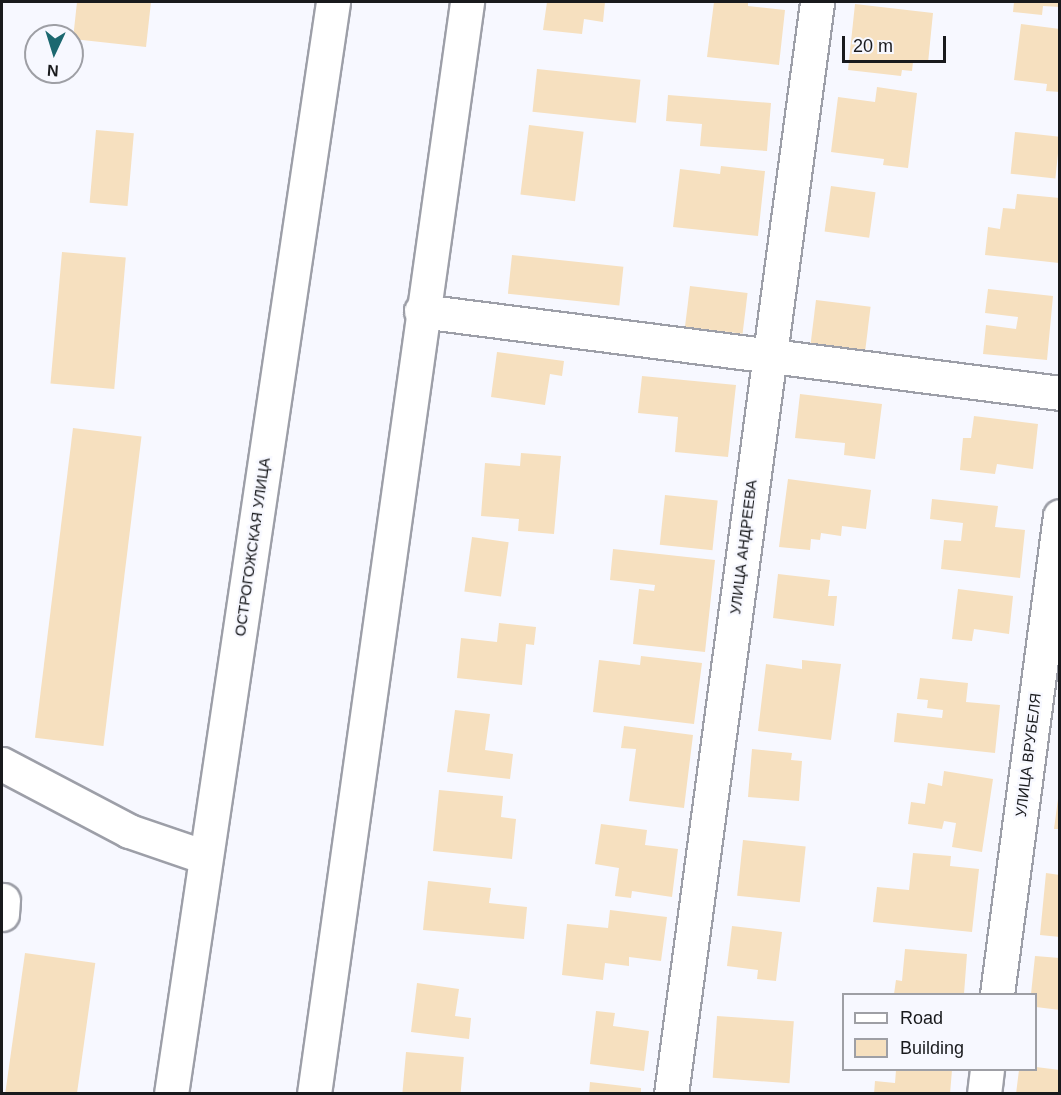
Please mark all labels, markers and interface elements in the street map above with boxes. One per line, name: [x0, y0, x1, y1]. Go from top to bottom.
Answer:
north arrow: [24, 24, 84, 84]
scale bar: [845, 24, 948, 62]
text: 20 m: [853, 36, 893, 56]
text: N: [46, 62, 59, 79]
street label: ОСТРОГОЖСКАЯ УЛИЦА: [231, 457, 273, 637]
street label: УЛИЦА АНДРЕЕВА: [726, 479, 760, 615]
street label: УЛИЦА ВРУБЕЛЯ: [1011, 692, 1045, 818]
legend: [842, 993, 1037, 1071]
text: Road: [900, 1008, 943, 1028]
text: Building: [900, 1038, 964, 1058]

